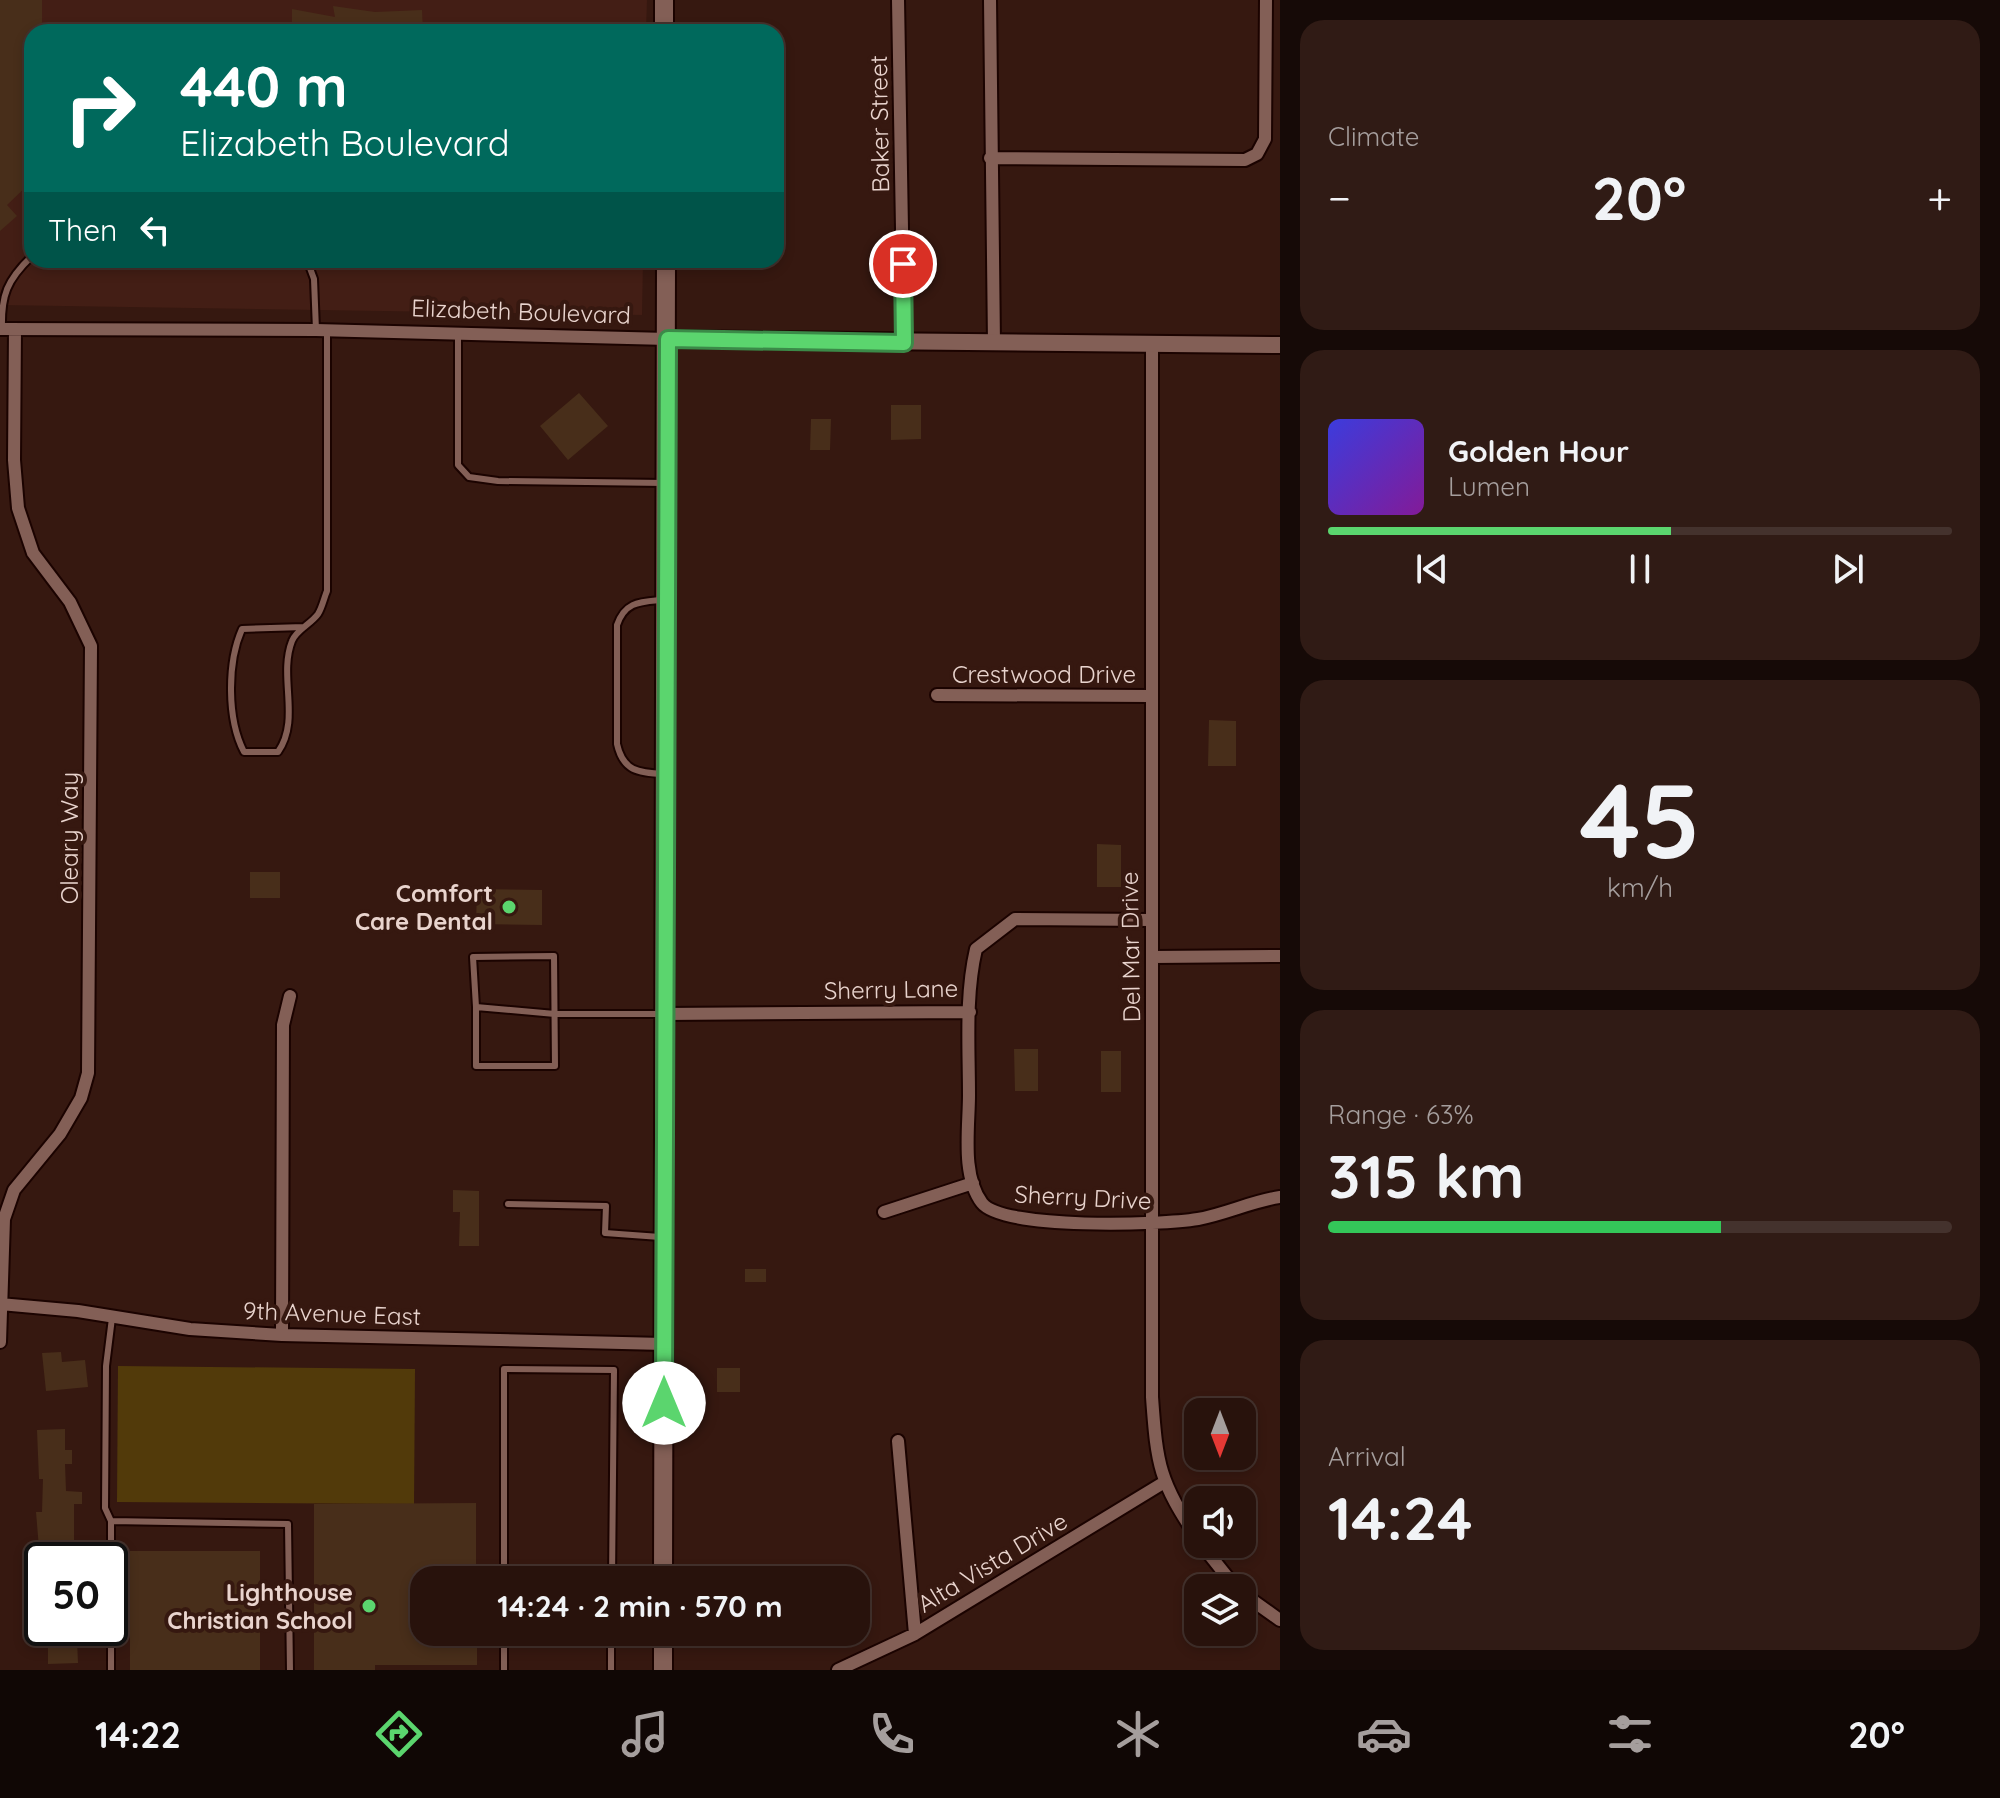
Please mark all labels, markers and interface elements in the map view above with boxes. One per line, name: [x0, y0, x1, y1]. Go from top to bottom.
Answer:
text: 440 m: [180, 51, 348, 121]
street label: Baker Street: [863, 55, 895, 193]
icon: right: [48, 56, 152, 160]
text: Elizabeth Boulevard: [180, 120, 510, 165]
text: Climate: [1328, 120, 1419, 153]
text: 20°: [1592, 160, 1686, 235]
text: −: [1328, 170, 1351, 225]
text: +: [1927, 170, 1952, 225]
icon: left: [133, 208, 177, 252]
text: Then: [48, 211, 117, 249]
pin: [869, 230, 937, 298]
icon: arrive: [881, 242, 925, 286]
street label: Elizabeth Boulevard: [411, 292, 631, 330]
text: Golden Hour: [1448, 432, 1629, 470]
text: Lumen: [1448, 470, 1530, 503]
icon: previous: [1410, 547, 1454, 591]
icon: pause: [1618, 547, 1662, 591]
icon: next: [1826, 547, 1870, 591]
street label: Crestwood Drive: [952, 659, 1136, 689]
text: 45: [1579, 754, 1701, 884]
street label: Oleary Way: [54, 772, 84, 904]
street label: Del Mar Drive: [1114, 871, 1146, 1023]
text: km/h: [1607, 871, 1673, 904]
place label: Comfort Care Dental: [355, 878, 493, 936]
marker: Comfort Care Dental: [500, 898, 518, 916]
street label: Sherry Lane: [824, 973, 958, 1005]
text: Range · 63%: [1328, 1098, 1474, 1131]
text: 315 km: [1328, 1138, 1524, 1213]
street label: Sherry Drive: [1014, 1178, 1152, 1216]
street label: 9th Avenue East: [243, 1295, 421, 1331]
position arrow: [622, 1361, 706, 1445]
north arrow: [1184, 1398, 1256, 1470]
map controls: [1184, 1398, 1256, 1646]
text: Arrival: [1328, 1440, 1406, 1473]
text: 14:24: [1328, 1480, 1472, 1555]
button: sound: [1184, 1486, 1256, 1558]
street label: Alta Vista Drive: [912, 1505, 1072, 1619]
speed limit sign: 50: [24, 1542, 128, 1646]
button: layers: [1184, 1574, 1256, 1646]
place label: Lighthouse Christian School: [167, 1577, 353, 1635]
text: 14:24 · 2 min · 570 m: [497, 1587, 783, 1625]
marker: Lighthouse Christian School: [360, 1597, 378, 1615]
icon: directions: [371, 1706, 427, 1762]
icon: music: [617, 1706, 673, 1762]
icon: phone: [864, 1706, 920, 1762]
icon: climate: [1110, 1706, 1166, 1762]
icon: car: [1356, 1706, 1412, 1762]
icon: filters: [1602, 1706, 1658, 1762]
text: 14:22: [95, 1712, 181, 1757]
text: 20°: [1848, 1712, 1905, 1757]

